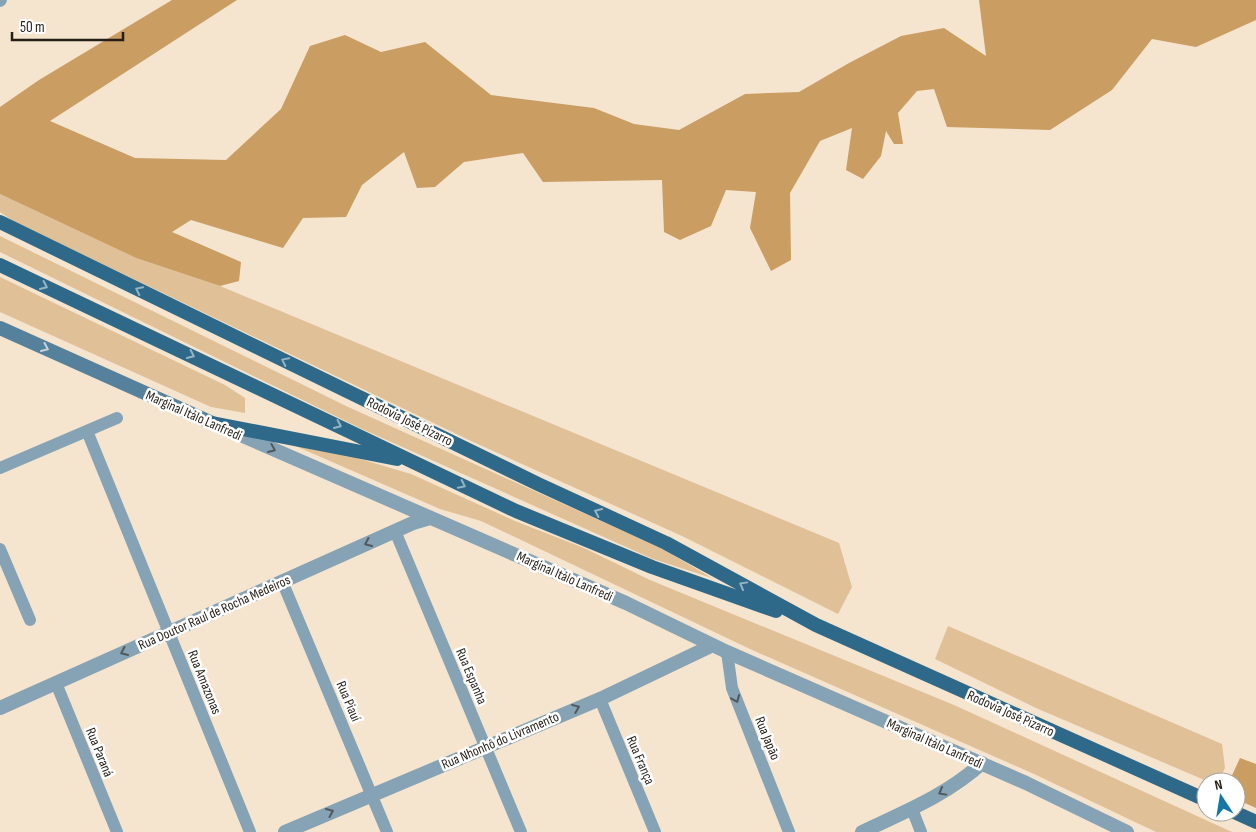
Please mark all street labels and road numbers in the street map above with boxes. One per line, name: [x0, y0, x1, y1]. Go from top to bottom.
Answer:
street label: Marginal Itálo Lanfredi: [143, 387, 244, 444]
street label: Rodovia José Pizarro: [364, 393, 456, 450]
street label: Marginal Itálo Lanfredi: [514, 548, 615, 605]
street label: Rua Doutor Raul de Rocha Medeiros: [136, 571, 293, 654]
street label: Rua Espanha: [452, 646, 491, 707]
street label: Rua Amazonas: [184, 648, 225, 717]
street label: Rua Piauí: [332, 678, 365, 724]
street label: Rodovia José Pizarro: [965, 687, 1057, 740]
street label: Rua Nhonhô do Livramento: [439, 708, 562, 773]
street label: Rua Japão: [751, 714, 784, 762]
street label: Marginal Itálo Lanfredi: [884, 715, 985, 772]
street label: Rua Paraná: [82, 725, 117, 779]
street label: Rua França: [623, 733, 658, 787]

